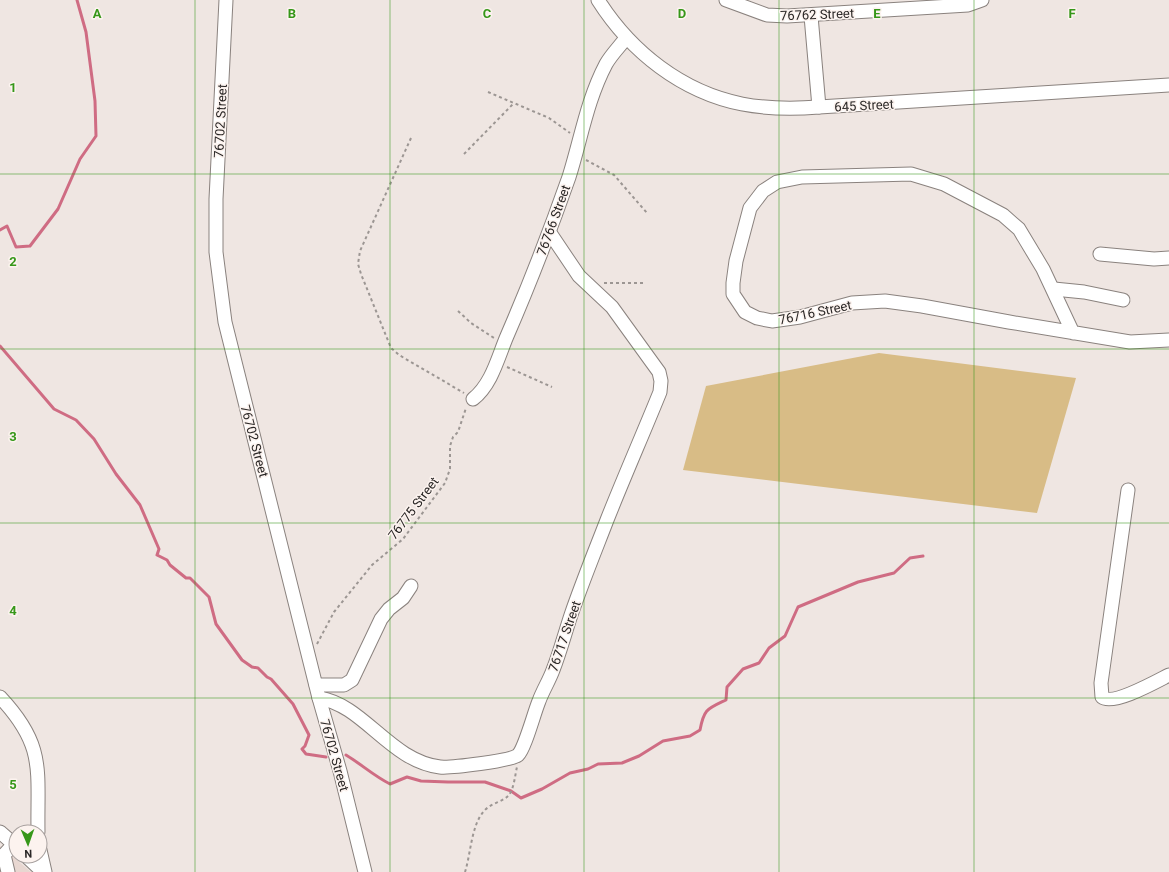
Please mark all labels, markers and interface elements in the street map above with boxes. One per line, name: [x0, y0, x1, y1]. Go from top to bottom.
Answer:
text: A: [93, 6, 102, 21]
text: B: [288, 6, 296, 21]
text: C: [483, 6, 492, 21]
text: D: [678, 6, 686, 21]
street label: 76762 Street: [780, 6, 854, 23]
text: E: [873, 6, 881, 21]
text: F: [1068, 6, 1076, 21]
text: 1: [9, 80, 17, 95]
street label: 76702 Street: [211, 84, 230, 158]
street label: 645 Street: [834, 96, 894, 115]
street label: 76766 Street: [534, 183, 573, 258]
text: 2: [9, 254, 17, 269]
street label: 76716 Street: [777, 297, 853, 328]
street label: 76702 Street: [238, 403, 271, 479]
text: 3: [9, 429, 17, 444]
street label: 76775 Street: [385, 474, 442, 542]
street label: 76717 Street: [545, 599, 584, 674]
text: 4: [9, 603, 17, 618]
street label: 76702 Street: [317, 717, 352, 793]
text: 5: [9, 777, 17, 792]
north arrow: [8, 824, 48, 864]
text: N: [24, 847, 32, 860]

